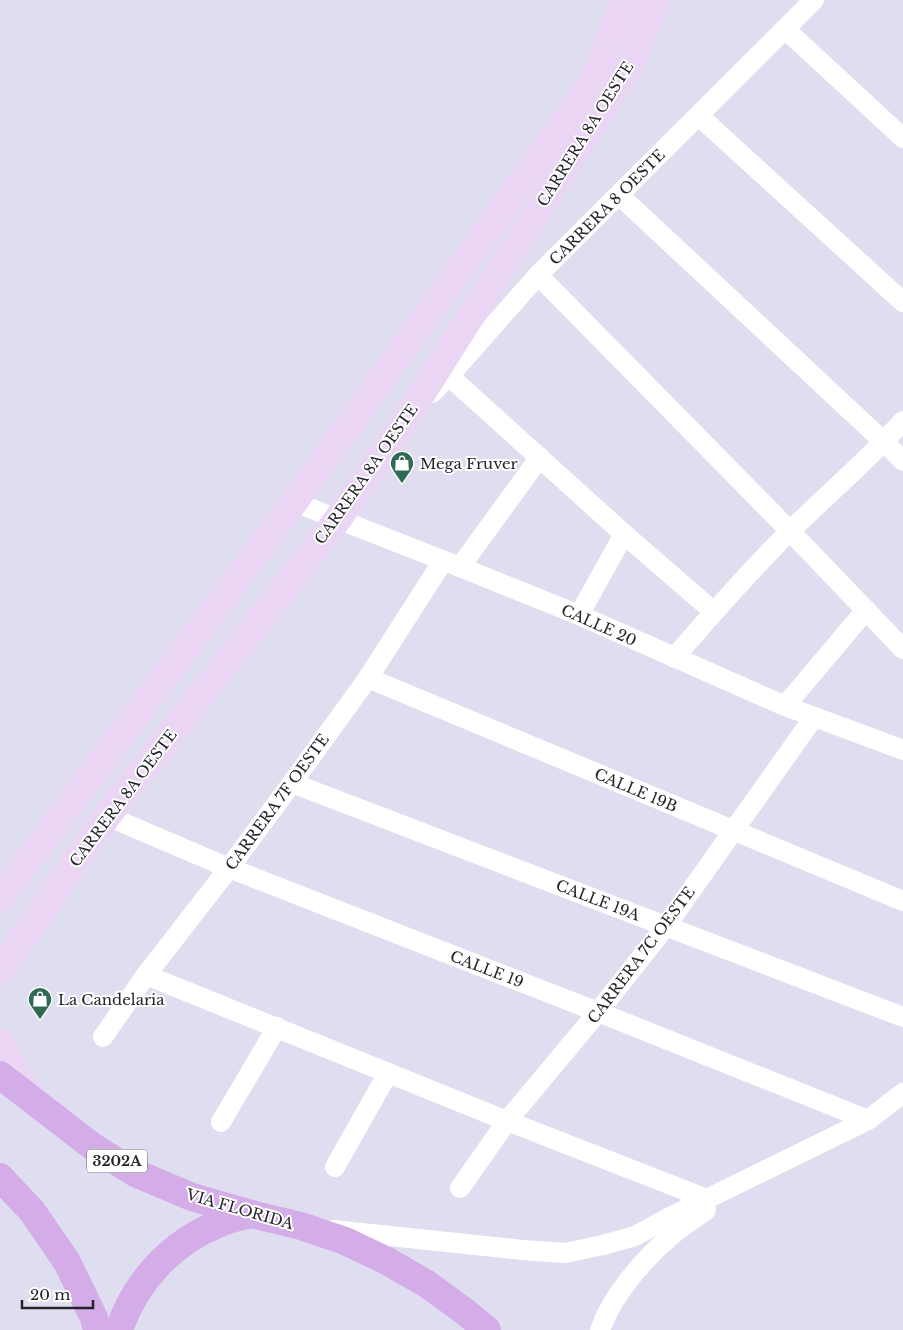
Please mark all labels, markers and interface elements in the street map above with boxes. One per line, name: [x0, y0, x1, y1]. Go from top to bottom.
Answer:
street label: CARRERA 8A OESTE: [533, 58, 637, 210]
street label: CARRERA 8 OESTE: [545, 145, 669, 269]
street label: CARRERA 8A OESTE: [310, 400, 422, 548]
shop icon: Mega Fruver: [389, 450, 415, 484]
place label: Mega Fruver: [420, 454, 519, 473]
street label: CALLE 20: [558, 600, 640, 650]
street label: CARRERA 8A OESTE: [65, 726, 181, 870]
street label: CARRERA 7F OESTE: [221, 730, 333, 874]
street label: CALLE 19B: [592, 764, 680, 816]
street label: CALLE 19A: [553, 875, 643, 925]
street label: CARRERA 7C OESTE: [583, 883, 699, 1027]
street label: CALLE 19: [448, 946, 526, 992]
shop icon: La Candelaria: [27, 986, 53, 1020]
place label: La Candelaria: [58, 990, 165, 1009]
road number: 3202A: [87, 1150, 147, 1172]
street label: VIA FLORIDA: [183, 1184, 296, 1233]
scale bar: [22, 1278, 94, 1310]
text: 20 m: [30, 1285, 70, 1304]

